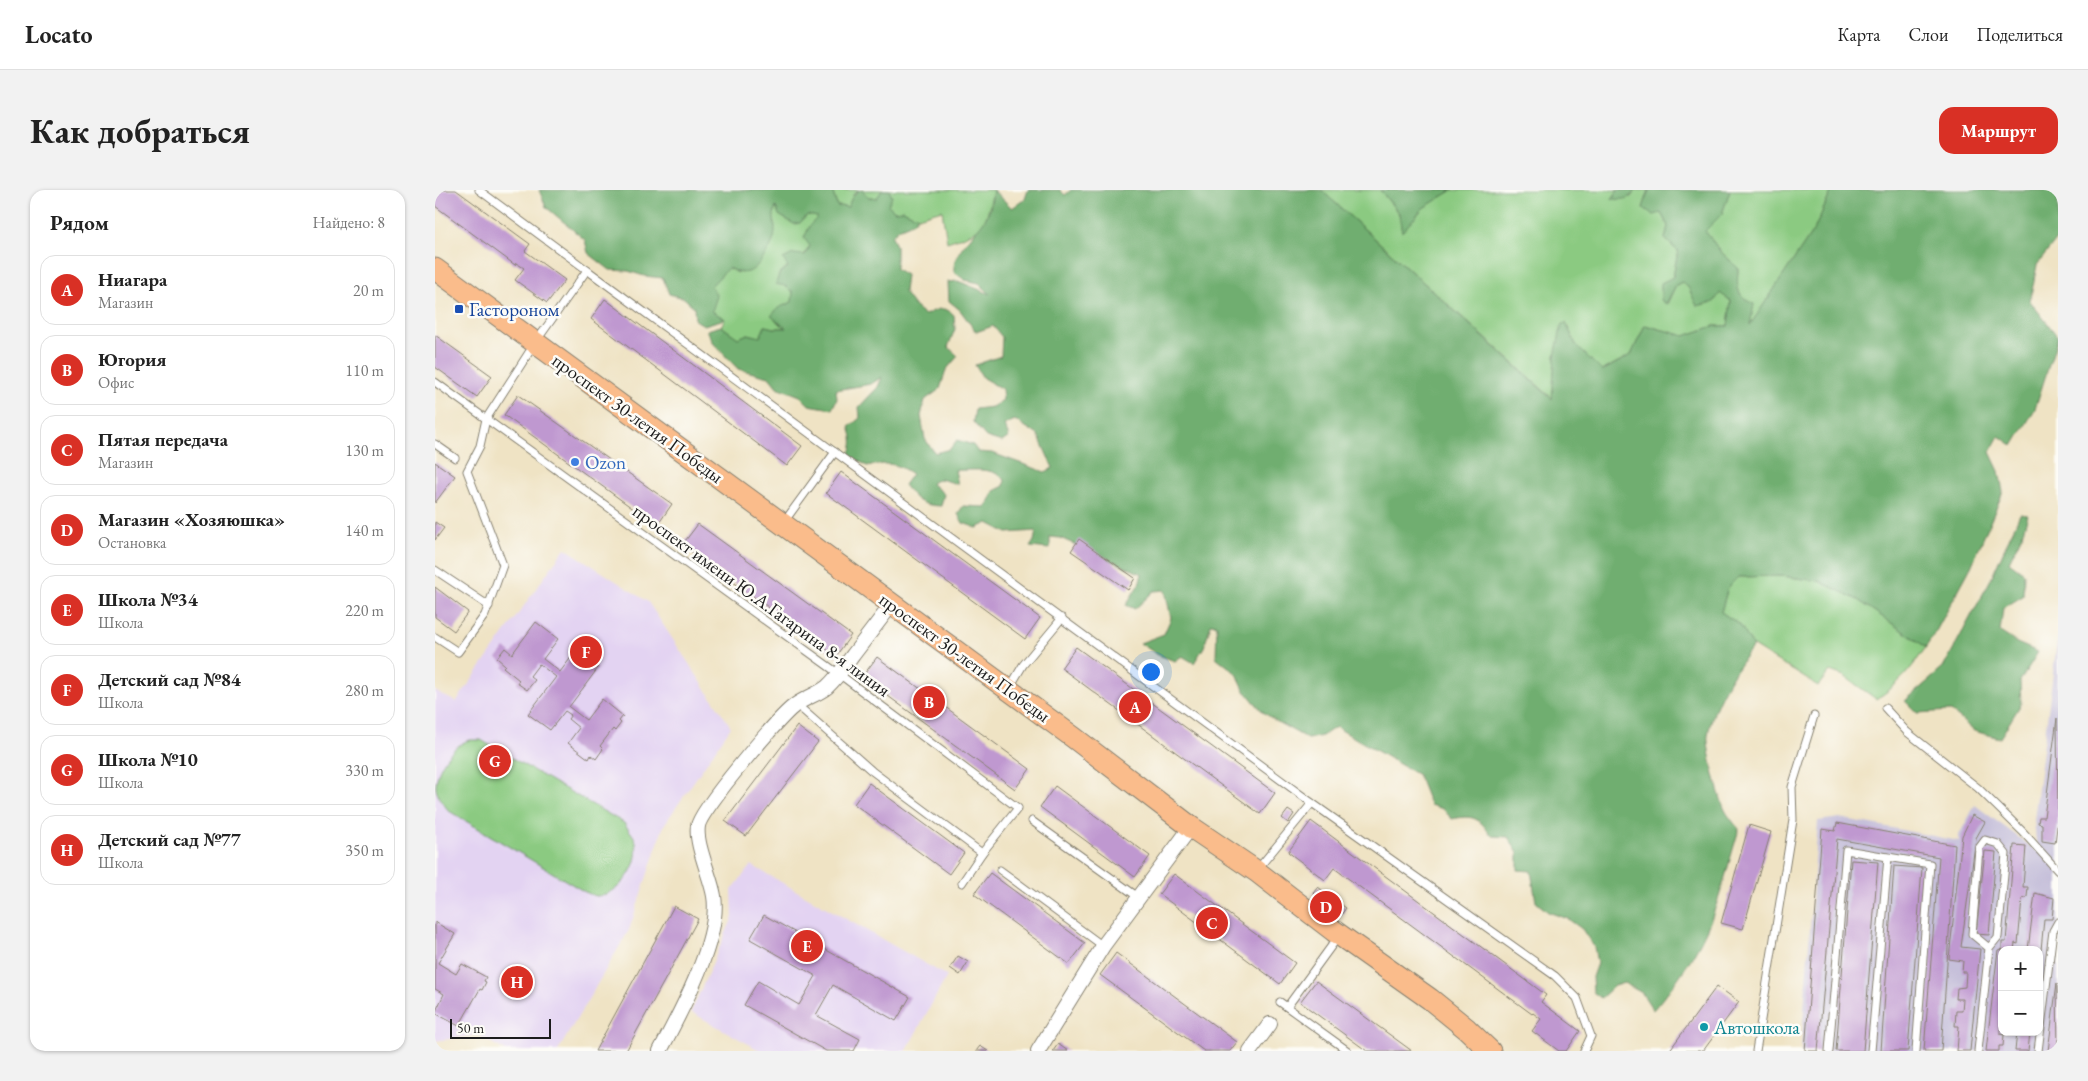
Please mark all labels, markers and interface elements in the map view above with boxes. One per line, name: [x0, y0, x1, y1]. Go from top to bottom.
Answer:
text: Locato: [25, 19, 93, 50]
text: Карта: [1838, 23, 1881, 46]
text: Слои: [1909, 23, 1948, 46]
text: Поделиться: [1976, 23, 2063, 46]
button: Маршрут: [1939, 107, 2058, 154]
text: Как добраться: [30, 108, 250, 153]
text: Рядом: [50, 209, 109, 236]
text: Найдено: 8: [313, 212, 385, 233]
text: Ниагара: [98, 267, 167, 292]
text: A: [61, 280, 73, 301]
text: 20 m: [353, 280, 384, 301]
text: Магазин: [98, 292, 153, 313]
place label: Гастороном: [469, 297, 560, 322]
marker: Гастороном: [453, 303, 465, 315]
text: Югория: [98, 347, 167, 372]
street label: проспект 30-летия Победы: [547, 348, 729, 489]
text: B: [62, 360, 72, 381]
text: 110 m: [345, 360, 384, 381]
text: Офис: [98, 372, 135, 393]
text: Пятая передача: [98, 427, 228, 452]
text: C: [61, 440, 73, 461]
text: 130 m: [345, 440, 384, 461]
place label: Ozon: [585, 450, 626, 475]
text: Магазин: [98, 452, 153, 473]
marker: Ozon: [569, 456, 581, 468]
street label: проспект имени Ю.А.Гагарина 8-я линия: [628, 498, 896, 703]
text: Магазин «Хозяюшка»: [98, 507, 285, 532]
text: D: [61, 520, 73, 541]
text: 140 m: [345, 520, 384, 541]
text: Остановка: [98, 532, 167, 553]
text: Школа №34: [98, 587, 198, 612]
street label: проспект 30-летия Победы: [874, 587, 1056, 728]
text: E: [62, 600, 72, 621]
text: 220 m: [345, 600, 384, 621]
text: Школа: [98, 612, 143, 633]
pin: F: [570, 633, 602, 671]
your location: [1138, 659, 1164, 685]
text: Детский сад №84: [98, 667, 241, 692]
text: F: [63, 680, 71, 701]
text: 280 m: [345, 680, 384, 701]
pin: B: [913, 683, 945, 721]
pin: A: [1119, 688, 1151, 726]
text: Школа: [98, 692, 143, 713]
pin: G: [479, 742, 511, 780]
text: Школа №10: [98, 747, 198, 772]
text: G: [61, 760, 73, 781]
text: 330 m: [345, 760, 384, 781]
text: Школа: [98, 772, 143, 793]
text: Детский сад №77: [98, 827, 241, 852]
text: H: [61, 840, 73, 861]
text: 350 m: [345, 840, 384, 861]
text: Школа: [98, 852, 143, 873]
pin: D: [1310, 888, 1342, 926]
pin: C: [1196, 904, 1228, 942]
pin: E: [791, 927, 823, 965]
map controls: [1998, 946, 2043, 1036]
button: +: [1998, 946, 2043, 991]
pin: H: [501, 963, 533, 1001]
button: −: [1998, 991, 2043, 1036]
place label: Автошкола: [1713, 1015, 1800, 1040]
scale bar: [450, 1016, 551, 1039]
text: 50 m: [457, 1019, 484, 1037]
marker: Автошкола: [1698, 1021, 1710, 1033]

